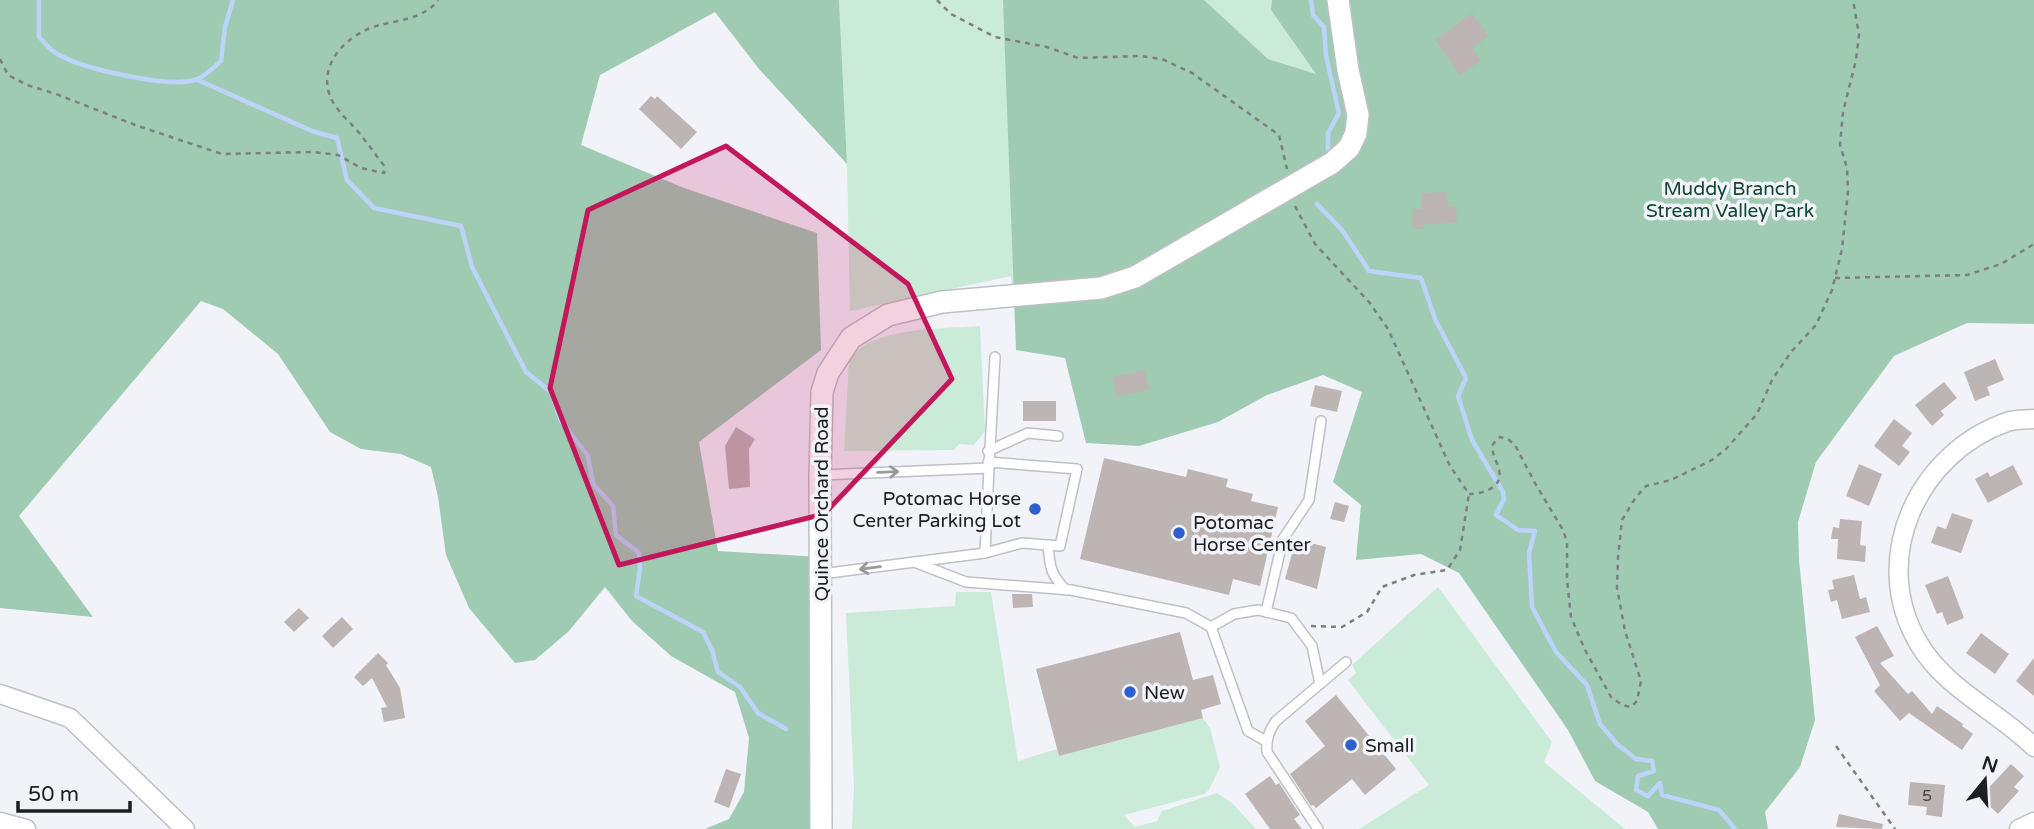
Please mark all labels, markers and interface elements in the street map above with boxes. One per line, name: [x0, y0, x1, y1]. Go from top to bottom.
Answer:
park label: Muddy Branch Stream Valley Park: [1646, 178, 1814, 222]
street label: Quince Orchard Road: [811, 406, 833, 602]
one-way arrow: [877, 466, 900, 479]
place label: Potomac Horse Center Parking Lot: [852, 488, 1021, 532]
marker: Potomac Horse Center Parking Lot: [1027, 501, 1043, 517]
place label: Potomac Horse Center: [1193, 512, 1312, 556]
marker: Potomac Horse Center: [1171, 525, 1187, 541]
one-way arrow: [859, 561, 882, 574]
place label: New: [1144, 682, 1185, 704]
marker: New: [1122, 684, 1138, 700]
place label: Small: [1365, 735, 1414, 757]
marker: Small: [1343, 737, 1359, 753]
north arrow: [1950, 745, 2020, 815]
text: N: [1979, 752, 2001, 778]
scale bar: [18, 770, 130, 814]
text: 50 m: [28, 782, 79, 807]
house number: 5: [1922, 786, 1932, 806]

